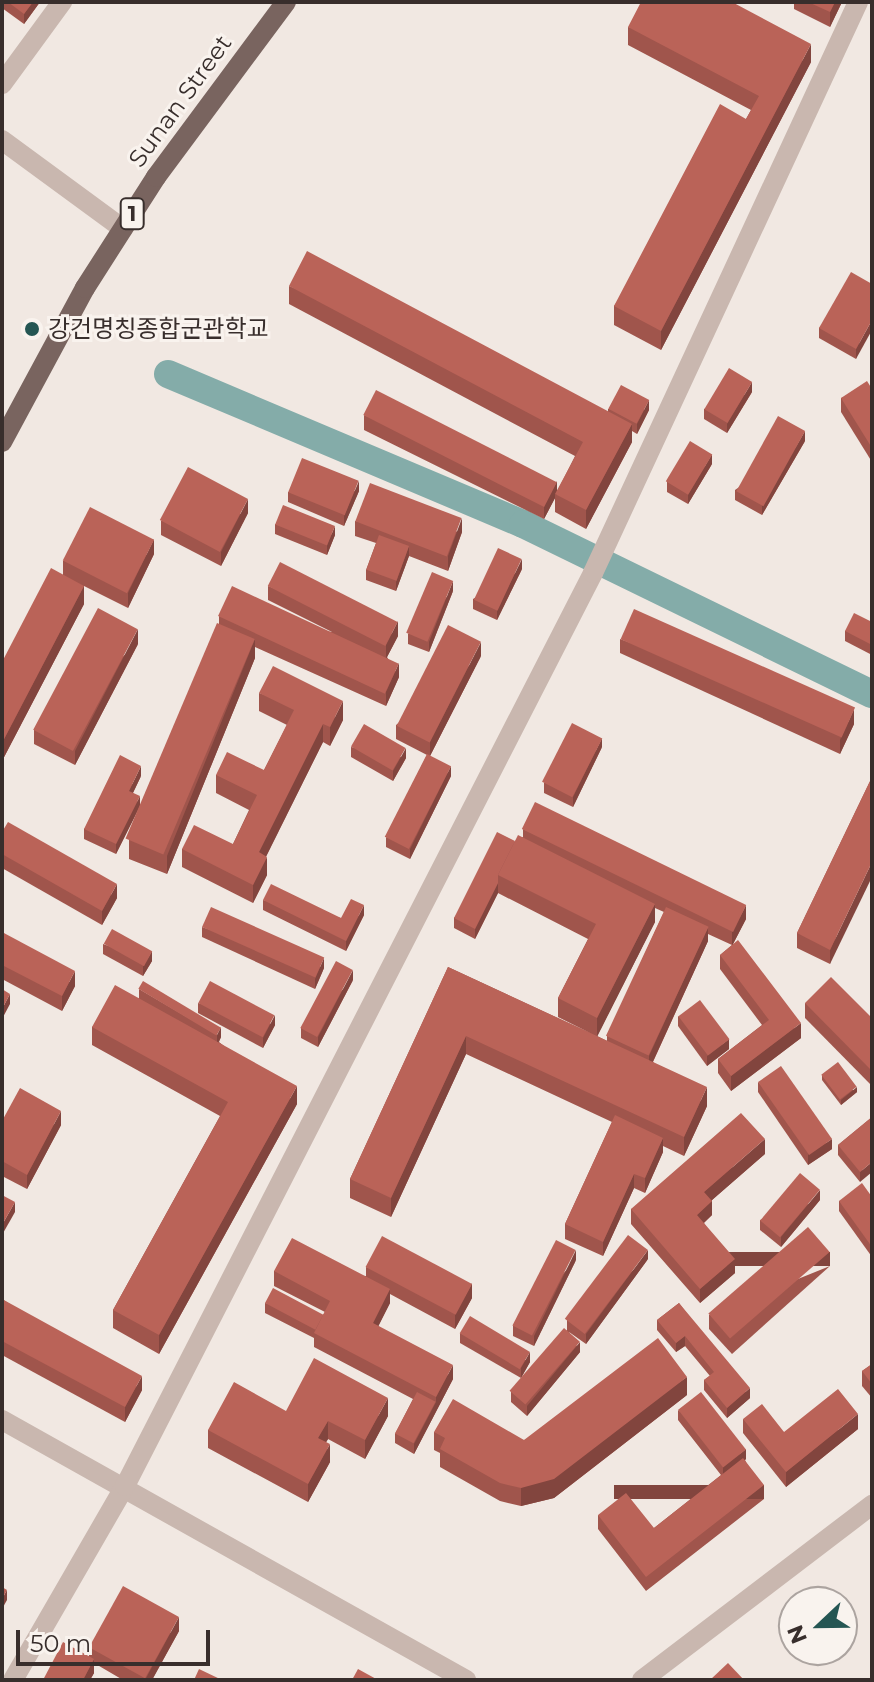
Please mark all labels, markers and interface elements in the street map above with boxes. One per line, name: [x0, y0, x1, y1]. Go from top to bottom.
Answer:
street label: Sunan Street: [122, 29, 238, 173]
road number: 1: [118, 196, 146, 232]
place label: 강건명칭종합군관학교: [48, 315, 269, 343]
marker: 강건명칭종합군관학교: [23, 320, 41, 338]
north arrow: [778, 1586, 858, 1666]
scale bar: [20, 1614, 214, 1664]
text: N: [781, 1621, 813, 1648]
text: 50 m: [30, 1629, 91, 1658]

